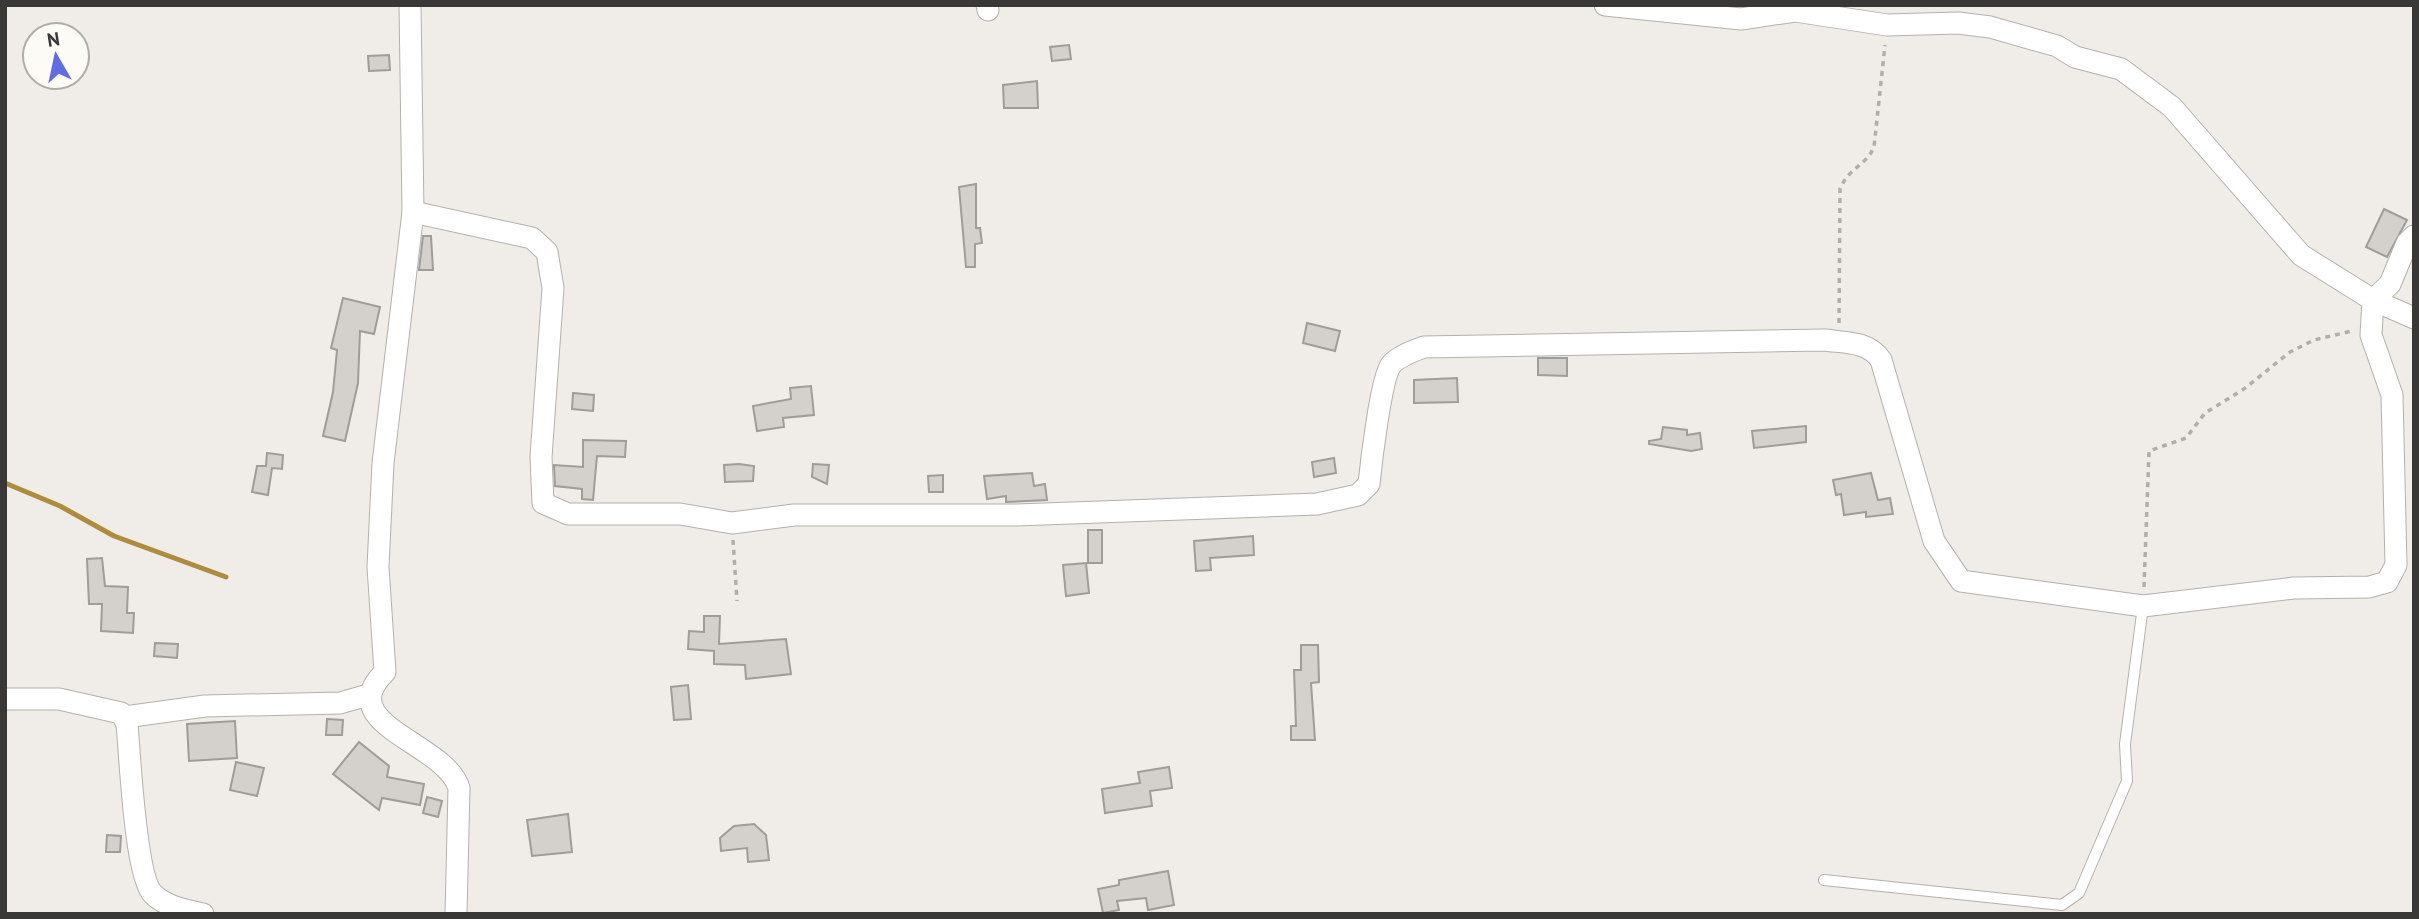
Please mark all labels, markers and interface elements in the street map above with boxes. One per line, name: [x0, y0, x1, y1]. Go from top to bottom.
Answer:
north arrow: [21, 21, 91, 91]
text: N: [45, 26, 61, 52]

